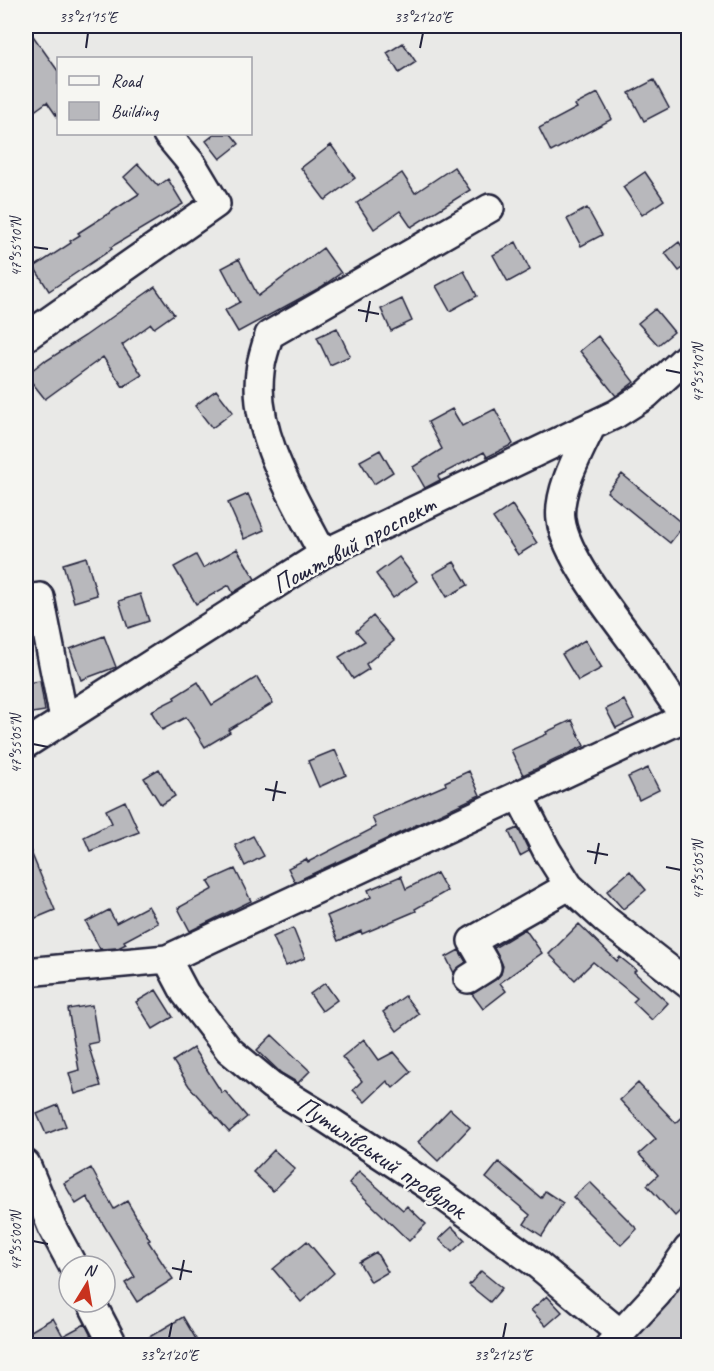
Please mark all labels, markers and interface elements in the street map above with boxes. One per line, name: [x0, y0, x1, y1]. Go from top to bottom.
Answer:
text: 33°21'15"E: [59, 8, 119, 27]
text: 33°21'20"E: [394, 8, 454, 27]
legend: [57, 57, 252, 135]
text: Road: [111, 70, 144, 92]
text: Building: [111, 100, 160, 122]
text: 47°55'10"N: [7, 214, 26, 277]
text: 47°55'10"N: [689, 340, 708, 403]
street label: Поштовий проспект: [267, 486, 443, 601]
text: 47°55'05"N: [7, 711, 26, 774]
text: 47°55'05"N: [689, 837, 708, 900]
street label: Путилівський провулок: [291, 1088, 475, 1227]
text: 47°55'00"N: [7, 1208, 26, 1271]
north arrow: [57, 1254, 117, 1314]
text: N: [83, 1259, 99, 1282]
text: 33°21'20"E: [140, 1346, 200, 1365]
text: 33°21'25"E: [474, 1346, 534, 1365]

